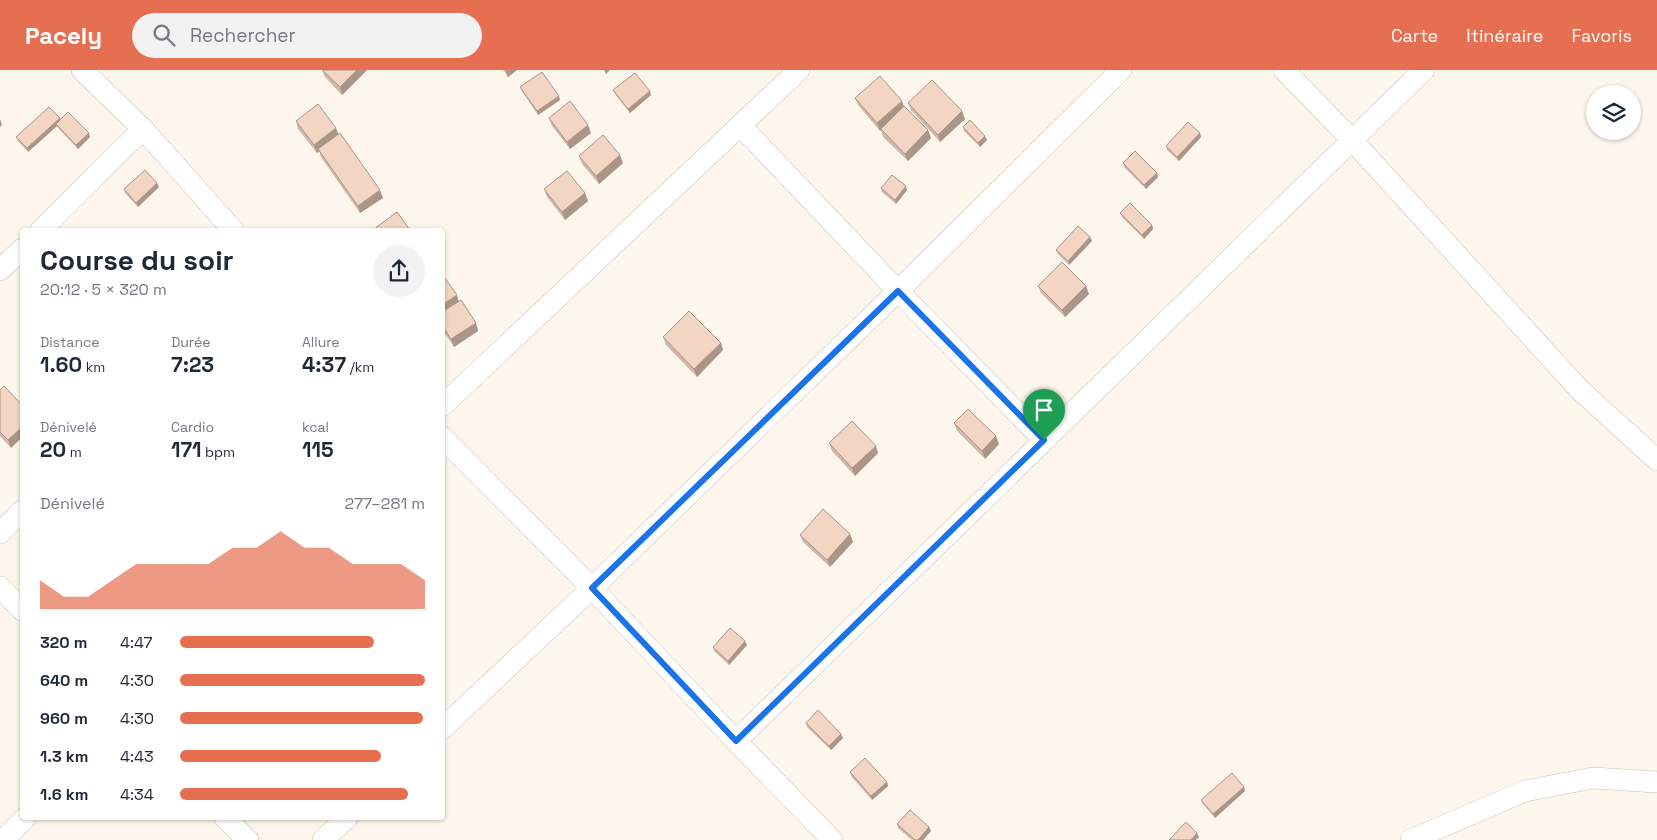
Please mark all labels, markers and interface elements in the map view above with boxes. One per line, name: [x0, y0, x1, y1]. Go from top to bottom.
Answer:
search box: [132, 13, 482, 58]
text: Pacely: [25, 20, 102, 51]
icon: search: [150, 21, 178, 49]
text: Rechercher: [190, 23, 296, 48]
text: Carte: [1391, 24, 1438, 47]
text: Itinéraire: [1466, 24, 1543, 47]
text: Favoris: [1571, 24, 1632, 47]
map controls: [1586, 85, 1641, 140]
button: layers: [1586, 85, 1641, 140]
text: Course du soir: [40, 242, 234, 278]
button: share: [373, 245, 425, 297]
text: 20:12 · 5 × 320 m: [40, 279, 167, 300]
text: Distance: [40, 333, 100, 351]
text: Durée: [171, 333, 210, 351]
text: Allure: [302, 333, 340, 351]
text: 1.60: [40, 351, 82, 378]
text: 7:23: [171, 351, 214, 378]
text: 4:37: [302, 351, 346, 378]
text: km: [82, 358, 105, 376]
text: /km: [346, 358, 374, 376]
pin: [1023, 389, 1065, 440]
icon: arrive: [1030, 396, 1058, 424]
text: Dénivelé: [40, 418, 97, 436]
text: Cardio: [171, 418, 214, 436]
text: kcal: [302, 418, 329, 436]
text: 20: [40, 436, 66, 463]
text: 171: [171, 436, 201, 463]
text: 115: [302, 436, 334, 463]
text: m: [66, 443, 82, 461]
text: bpm: [201, 443, 235, 461]
text: Dénivelé: [40, 493, 105, 514]
text: 277–281 m: [344, 493, 425, 514]
text: 320 m: [40, 632, 87, 653]
text: 4:47: [120, 632, 153, 653]
text: 640 m: [40, 670, 88, 691]
text: 4:30: [120, 670, 154, 691]
text: 960 m: [40, 708, 88, 729]
text: 4:30: [120, 708, 154, 729]
text: 1.3 km: [40, 746, 88, 767]
text: 4:43: [120, 746, 154, 767]
text: 1.6 km: [40, 784, 88, 805]
text: 4:34: [120, 784, 154, 805]

